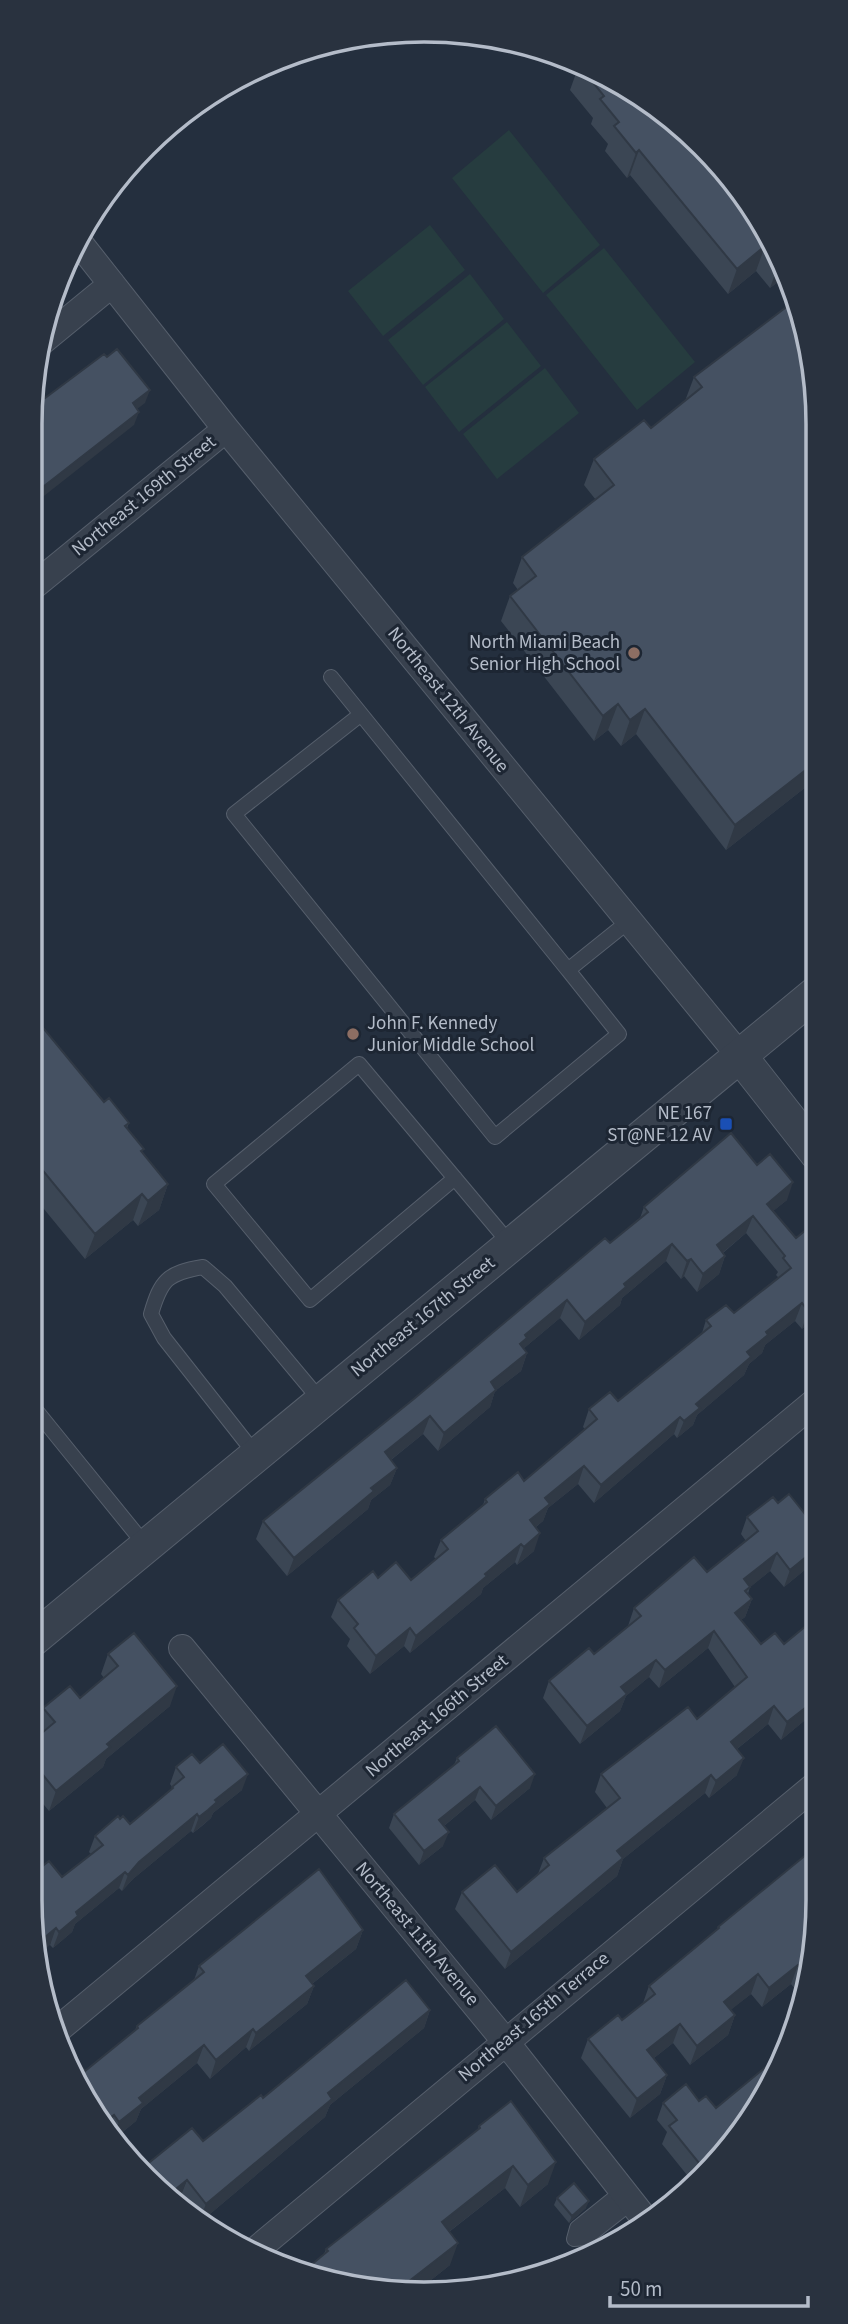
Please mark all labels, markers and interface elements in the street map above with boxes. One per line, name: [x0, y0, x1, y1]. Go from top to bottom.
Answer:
street label: Northeast 169th Street: [66, 429, 222, 563]
street label: Northeast 12th Avenue: [381, 621, 515, 779]
place label: North Miami Beach Senior High School: [469, 629, 620, 678]
marker: North Miami Beach Senior High School: [626, 645, 642, 661]
place label: John F. Kennedy Junior Middle School: [367, 1010, 535, 1059]
marker: John F. Kennedy Junior Middle School: [345, 1026, 361, 1042]
place label: NE 167 ST@NE 12 AV: [607, 1100, 712, 1149]
marker: NE 167 ST@NE 12 AV: [718, 1116, 734, 1132]
street label: Northeast 167th Street: [345, 1250, 501, 1384]
street label: Northeast 166th Street: [360, 1648, 515, 1784]
street label: Northeast 11th Avenue: [349, 1856, 485, 2012]
street label: Northeast 165th Terrace: [453, 1946, 615, 2088]
scale bar: [610, 2264, 808, 2308]
text: 50 m: [620, 2274, 662, 2304]

